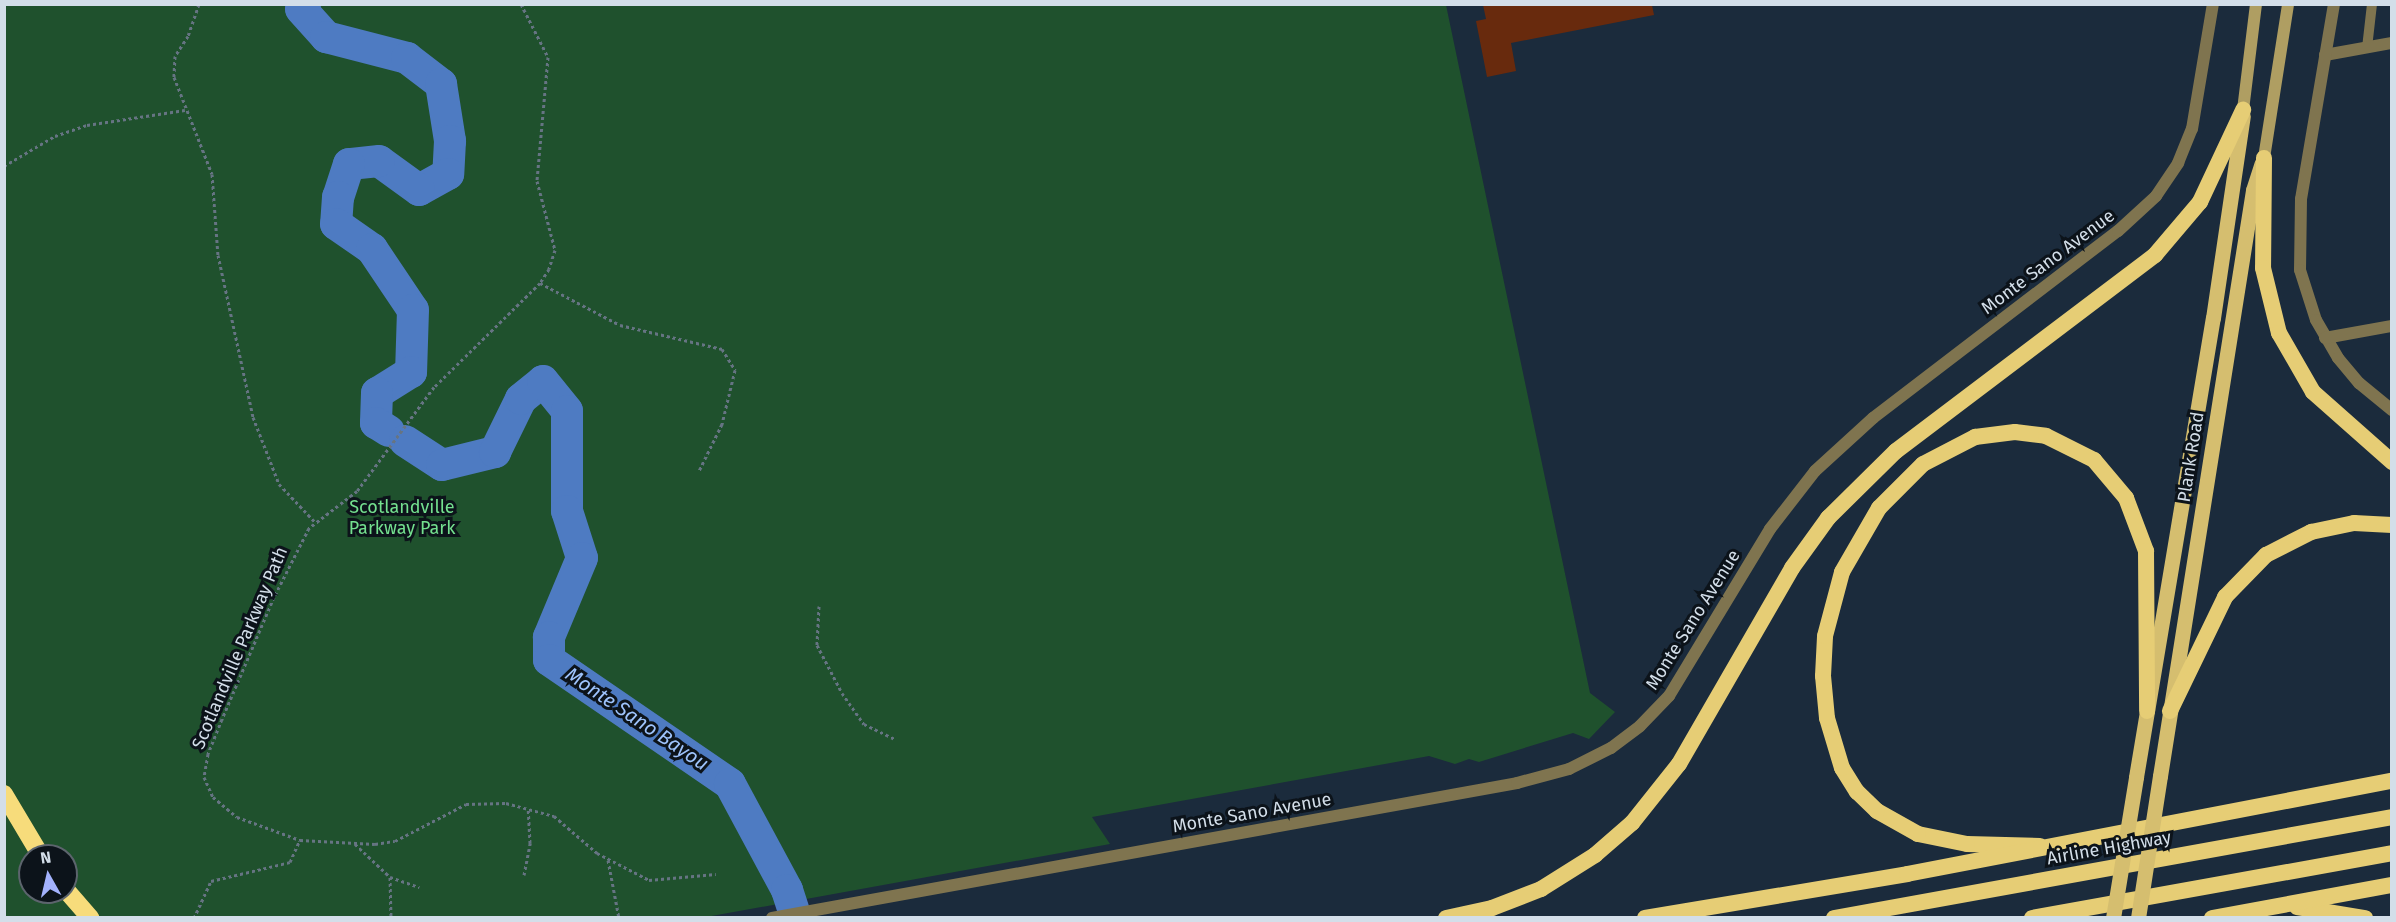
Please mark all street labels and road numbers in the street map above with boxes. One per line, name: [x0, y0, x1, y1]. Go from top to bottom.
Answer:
street label: Monte Sano Avenue: [1977, 205, 2119, 319]
street label: Plank Road: [2173, 410, 2209, 504]
street label: Scotlandville Parkway Path: [188, 544, 292, 752]
street label: Monte Sano Avenue: [1641, 546, 1745, 694]
street label: Monte Sano Avenue: [1171, 788, 1333, 838]
street label: Airline Highway: [2045, 826, 2173, 870]

